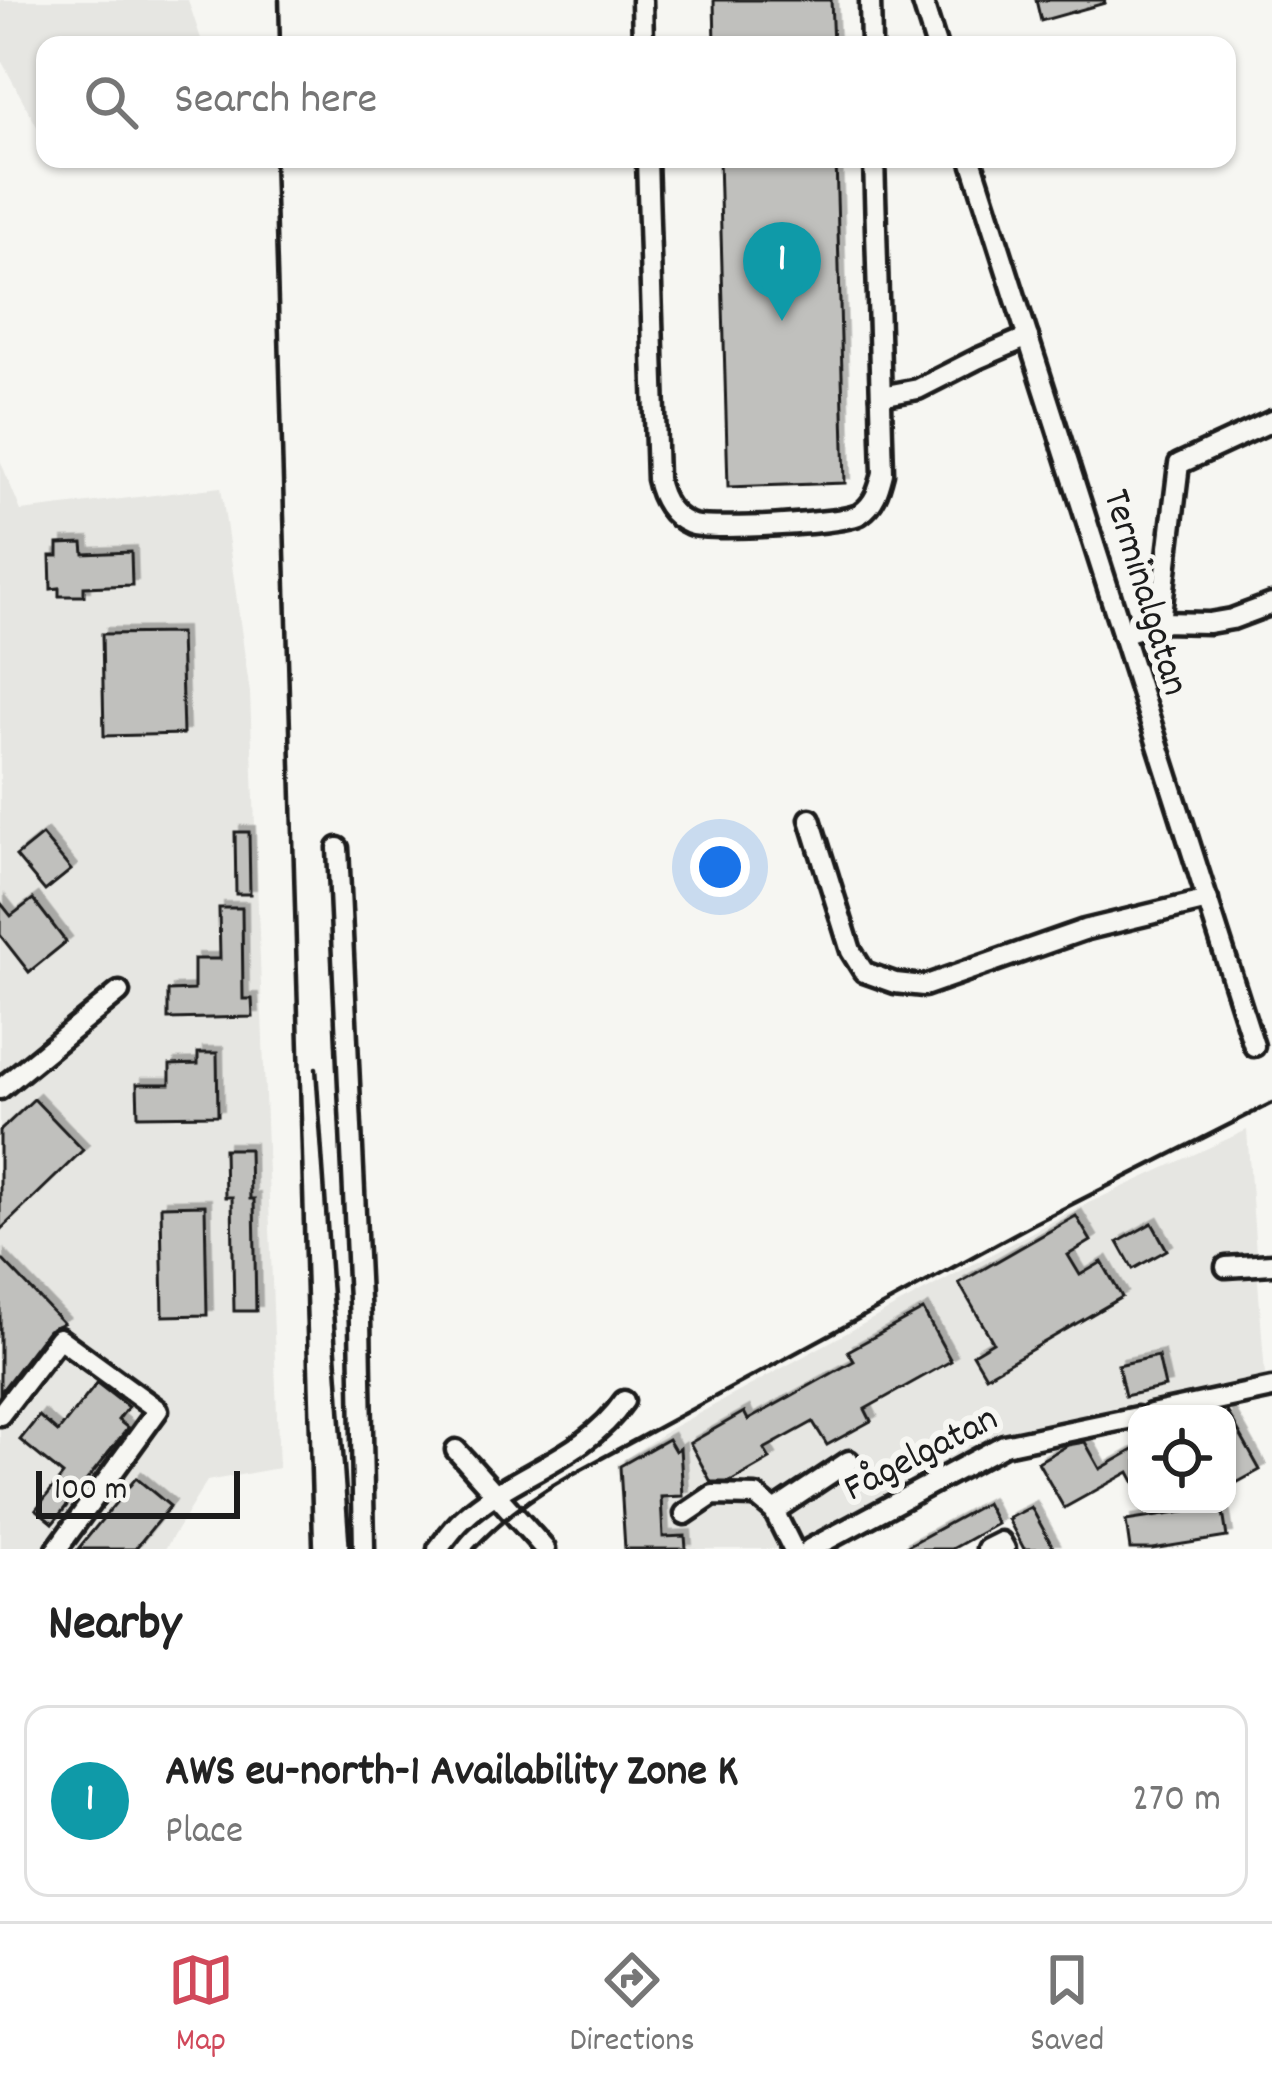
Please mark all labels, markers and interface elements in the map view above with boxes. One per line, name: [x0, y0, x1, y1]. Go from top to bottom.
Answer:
search box: [36, 36, 1236, 168]
icon: search: [78, 69, 144, 135]
text: Search here: [174, 70, 377, 134]
pin: 1: [743, 222, 821, 321]
street label: Terminalgatan: [1086, 483, 1200, 703]
your location: [690, 837, 750, 897]
street label: Fågelgatan: [835, 1394, 1009, 1518]
map controls: [1128, 1405, 1236, 1513]
button: locate: [1128, 1405, 1236, 1513]
scale bar: [36, 1465, 240, 1518]
text: 100 m: [54, 1468, 127, 1515]
text: Nearby: [48, 1591, 181, 1663]
text: AWS eu-north-1 Availability Zone K: [165, 1742, 738, 1806]
text: 1: [86, 1774, 94, 1829]
text: 270 m: [1132, 1774, 1221, 1829]
text: Place: [165, 1806, 243, 1861]
tab: Map: [168, 1947, 234, 2066]
tab: Directions: [570, 1947, 695, 2066]
tab: Saved: [1030, 1947, 1104, 2066]

